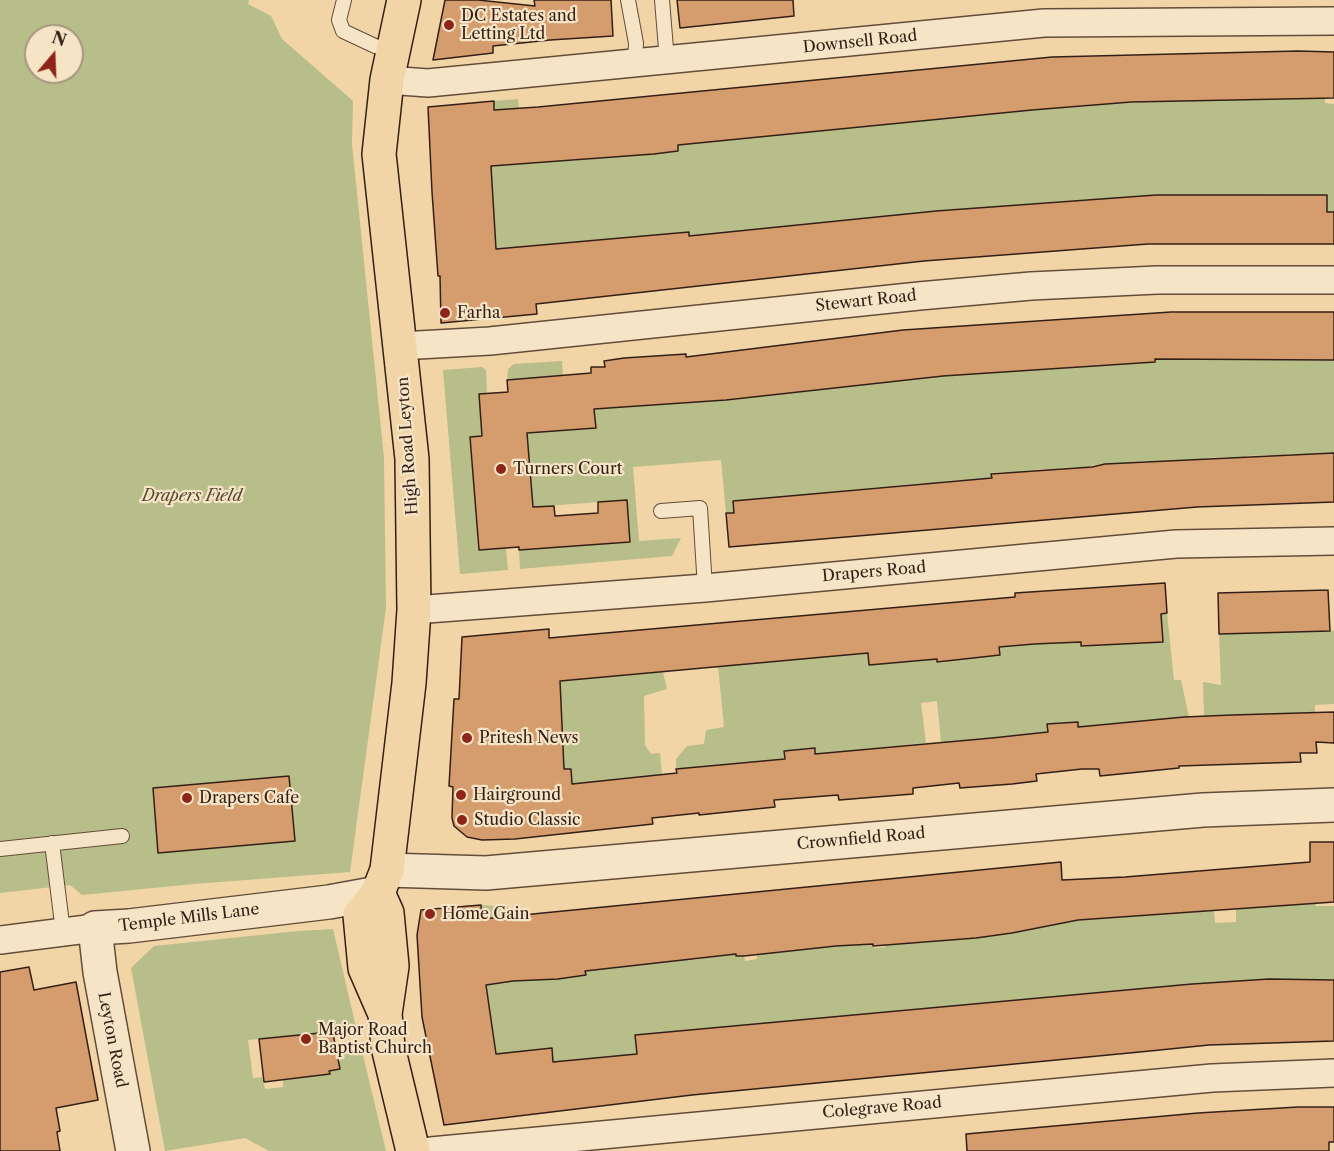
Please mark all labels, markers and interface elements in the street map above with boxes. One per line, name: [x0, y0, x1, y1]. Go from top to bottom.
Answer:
place label: DC Estates and Letting Ltd: [461, 6, 577, 44]
marker: DC Estates and Letting Ltd: [442, 18, 456, 32]
north arrow: [24, 24, 84, 84]
street label: Downsell Road: [802, 26, 918, 58]
text: N: [49, 27, 69, 51]
street label: Stewart Road: [815, 286, 917, 316]
place label: Farha: [457, 303, 500, 323]
marker: Farha: [438, 306, 452, 320]
street label: High Road Leyton: [394, 376, 422, 516]
place label: Turners Court: [513, 459, 622, 479]
marker: Turners Court: [494, 462, 508, 476]
park label: Drapers Field: [142, 486, 242, 506]
street label: Drapers Road: [821, 558, 927, 586]
place label: Pritesh News: [479, 728, 578, 748]
marker: Pritesh News: [460, 731, 474, 745]
place label: Hairground: [473, 785, 561, 805]
place label: Drapers Cafe: [199, 788, 299, 808]
marker: Hairground: [454, 788, 468, 802]
marker: Drapers Cafe: [180, 791, 194, 805]
place label: Studio Classic: [474, 810, 581, 830]
marker: Studio Classic: [455, 813, 469, 827]
street label: Crownfield Road: [796, 824, 926, 854]
street label: Temple Mills Lane: [117, 900, 261, 936]
place label: Home Gain: [442, 904, 529, 924]
marker: Home Gain: [423, 907, 437, 921]
street label: Leyton Road: [93, 990, 131, 1090]
place label: Major Road Baptist Church: [318, 1020, 432, 1058]
marker: Major Road Baptist Church: [299, 1032, 313, 1046]
street label: Colegrave Road: [821, 1093, 943, 1123]

